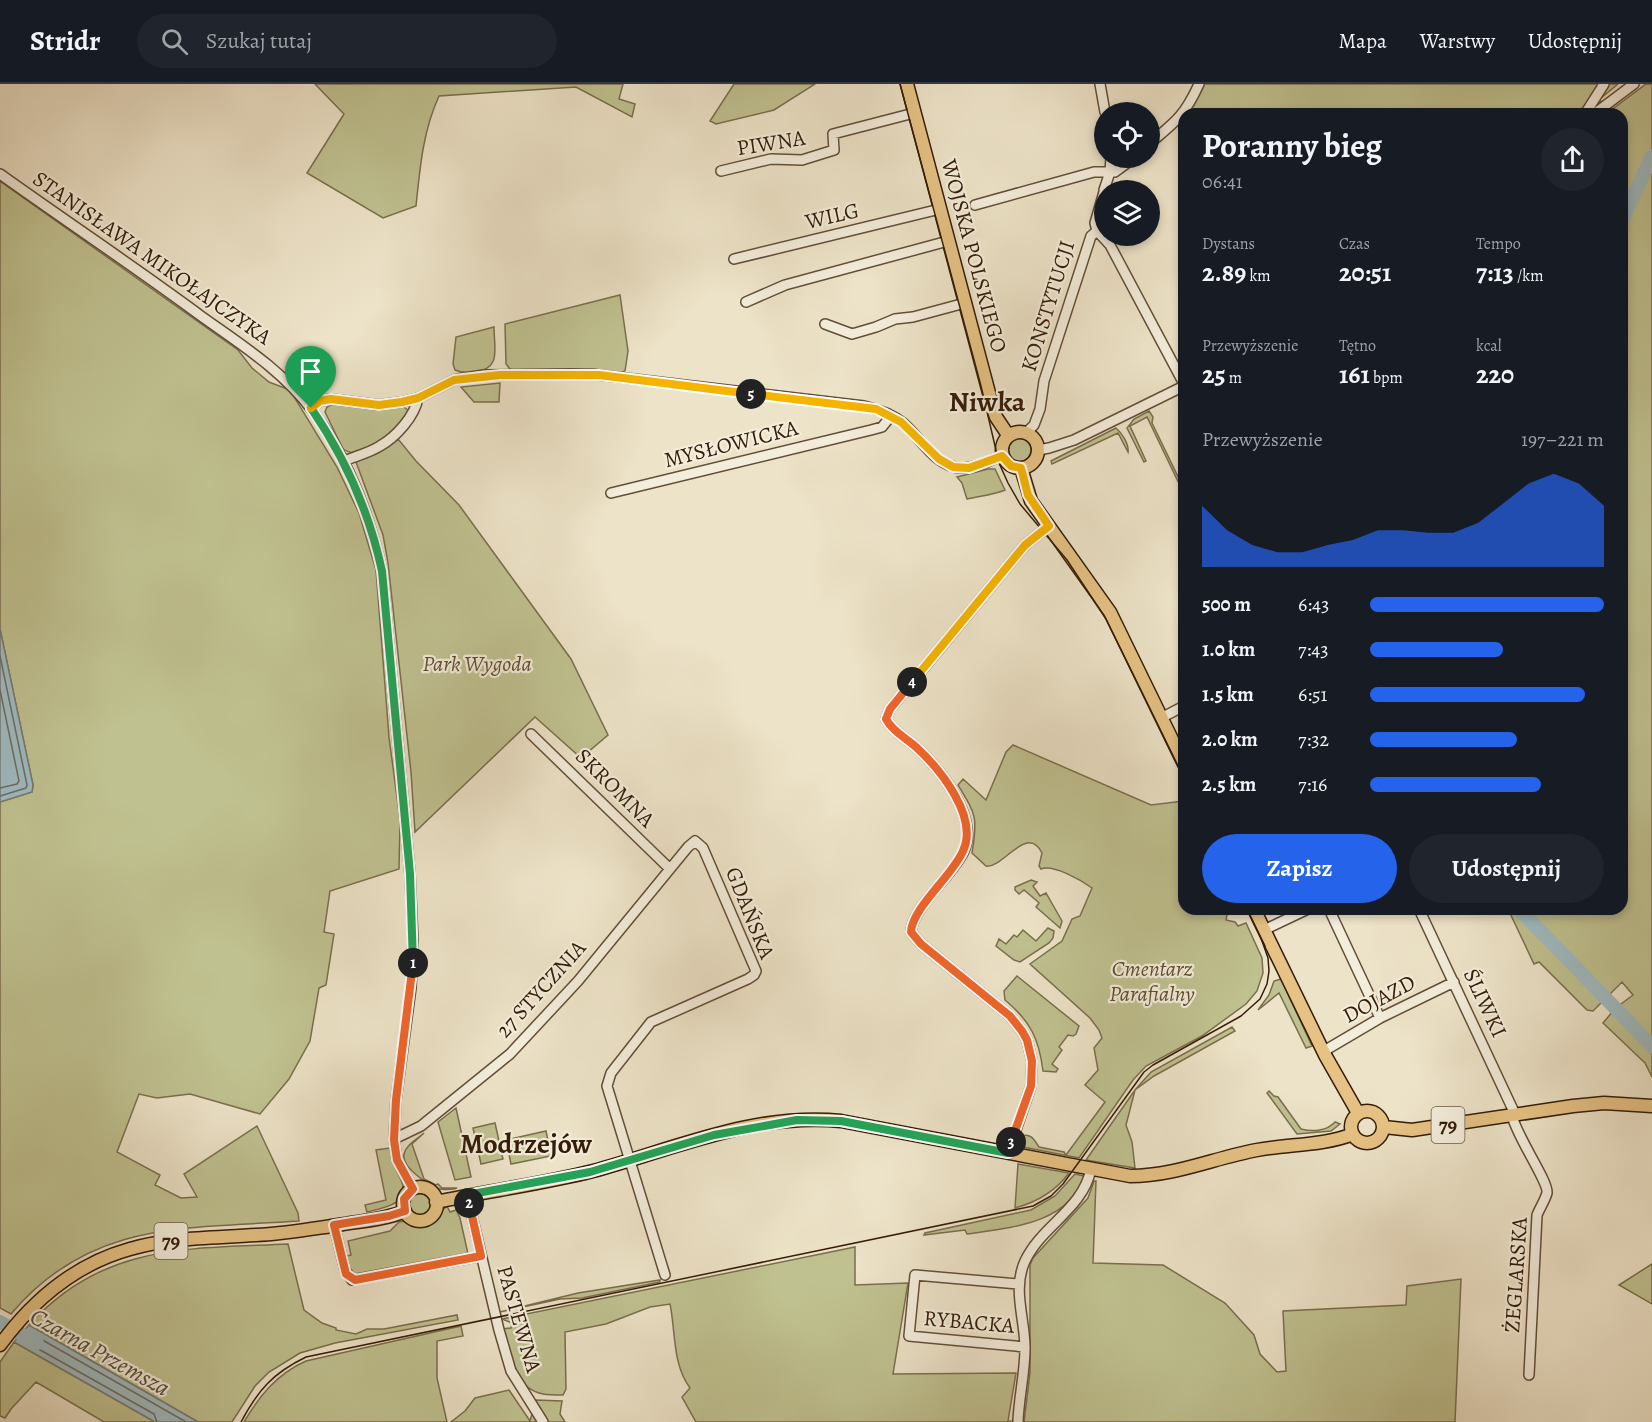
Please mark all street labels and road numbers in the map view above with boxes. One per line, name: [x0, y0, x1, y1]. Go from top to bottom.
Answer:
street label: PIWNA: [735, 123, 809, 163]
street label: WOJSKA POLSKIEGO: [934, 155, 1014, 356]
street label: STANISŁAWA MIKOŁAJCZYKA: [27, 164, 278, 353]
street label: WILG: [801, 195, 862, 237]
street label: KONSTYTUCJI: [1014, 237, 1082, 375]
street label: MYSŁOWICKA: [661, 413, 802, 475]
street label: SKROMNA: [569, 742, 662, 835]
street label: GDAŃSKA: [718, 863, 782, 964]
street label: 27 STYCZNIA: [489, 933, 594, 1044]
street label: ŚLIWKI: [1456, 964, 1514, 1042]
street label: DOJAZD: [1337, 967, 1421, 1031]
road number: 79: [1432, 1107, 1464, 1143]
street label: ŻEGLARSKA: [1497, 1215, 1535, 1334]
road number: 79: [154, 1223, 188, 1259]
street label: PASTEWNA: [489, 1262, 549, 1377]
street label: RYBACKA: [922, 1303, 1017, 1341]

